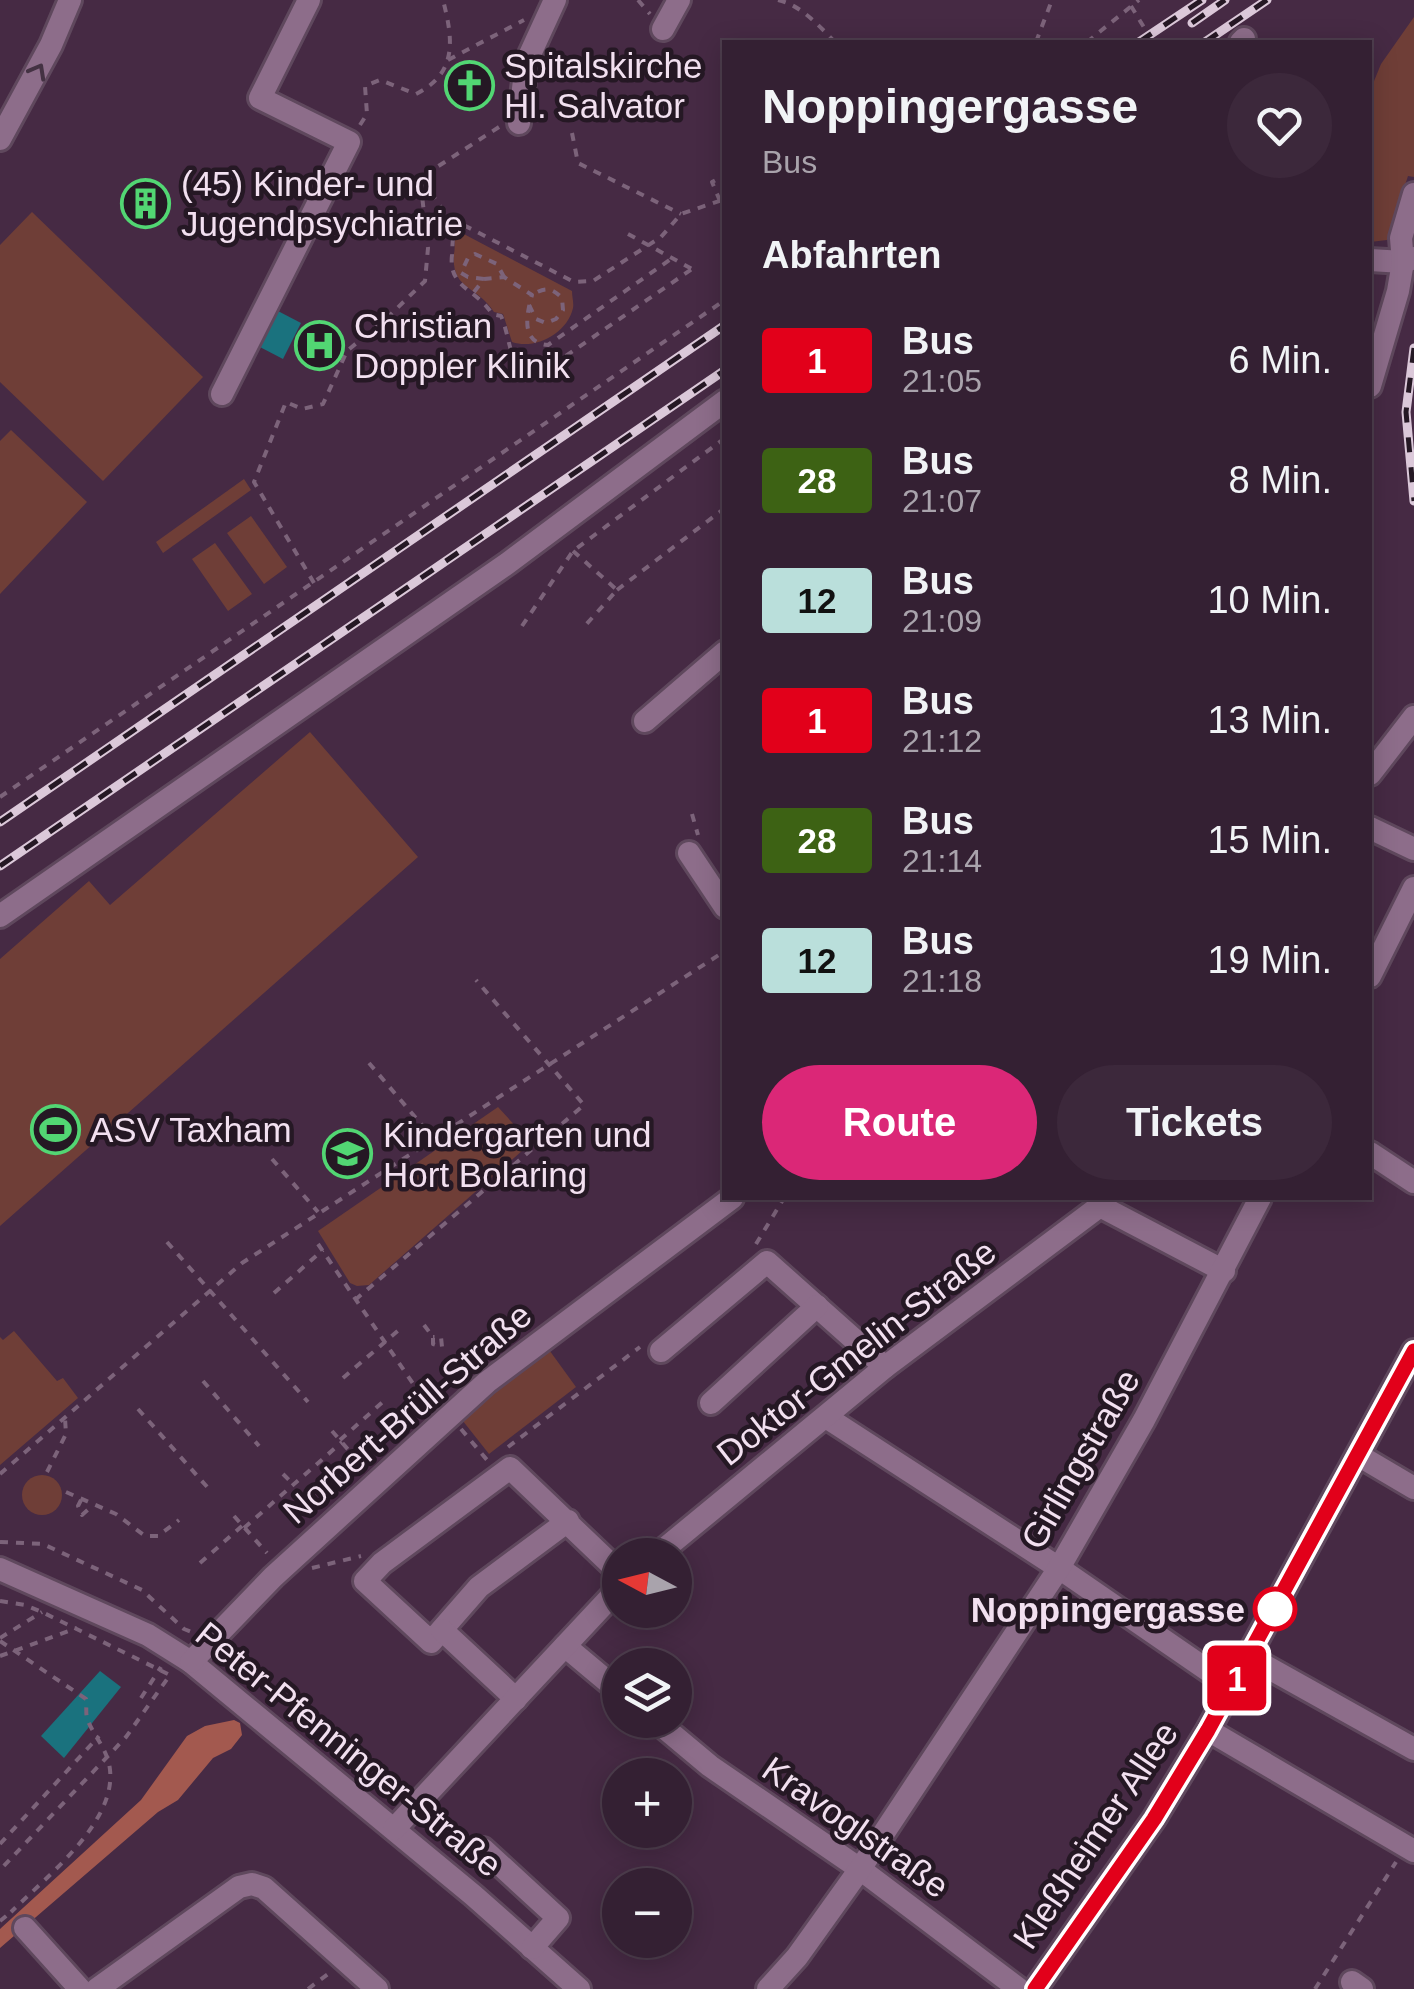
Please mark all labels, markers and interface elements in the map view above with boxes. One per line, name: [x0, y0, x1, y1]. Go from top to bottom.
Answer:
place label: Spitalskirche Hl. Salvator: [504, 46, 702, 125]
church icon: Spitalskirche Hl. Salvator: [443, 59, 495, 111]
one-way arrow: [25, 63, 45, 81]
button: heart: [1227, 73, 1332, 178]
text: Noppingergasse: [762, 80, 1138, 133]
text: Bus: [762, 144, 817, 180]
place label: (45) Kinder- und Jugendpsychiatrie: [181, 164, 463, 243]
building icon: (45) Kinder- und Jugendpsychiatrie: [120, 177, 172, 229]
text: Abfahrten: [762, 234, 941, 276]
place label: Christian Doppler Klinik: [354, 306, 570, 385]
hospital icon: Christian Doppler Klinik: [293, 319, 345, 371]
text: Bus: [902, 320, 974, 362]
text: 6 Min.: [1229, 339, 1332, 381]
text: 1: [807, 341, 827, 380]
text: 21:05: [902, 363, 982, 399]
text: Bus: [902, 440, 974, 482]
text: 8 Min.: [1229, 459, 1332, 501]
text: 28: [798, 461, 836, 500]
text: 21:07: [902, 483, 982, 519]
text: Bus: [902, 560, 974, 602]
text: 10 Min.: [1207, 579, 1332, 621]
text: 12: [798, 581, 836, 620]
text: 21:09: [902, 603, 982, 639]
text: Bus: [902, 680, 974, 722]
text: 13 Min.: [1207, 699, 1332, 741]
text: 1: [807, 701, 827, 740]
text: 21:12: [902, 723, 982, 759]
text: Bus: [902, 800, 974, 842]
text: 15 Min.: [1207, 819, 1332, 861]
text: 28: [798, 821, 836, 860]
text: 21:14: [902, 843, 982, 879]
text: Bus: [902, 920, 974, 962]
text: 19 Min.: [1207, 939, 1332, 981]
text: 12: [798, 941, 836, 980]
text: 21:18: [902, 963, 982, 999]
button: Route: [762, 1065, 1037, 1180]
button: Tickets: [1057, 1065, 1332, 1180]
sports icon: ASV Taxham: [29, 1103, 81, 1155]
place label: ASV Taxham: [90, 1110, 292, 1149]
place label: Kindergarten und Hort Bolaring: [383, 1115, 652, 1194]
school or university icon: Kindergarten und Hort Bolaring: [322, 1128, 374, 1180]
street label: Doktor-Gmelin-Straße: [709, 1231, 1003, 1473]
street label: Norbert-Brüll-Straße: [275, 1295, 539, 1531]
street label: Girlingstraße: [1013, 1363, 1147, 1555]
north arrow: [602, 1538, 692, 1628]
map controls: [602, 1538, 692, 1958]
marker: Noppingergasse: [1254, 1588, 1296, 1630]
place label: Noppingergasse: [971, 1590, 1245, 1629]
street label: Peter-Pfenninger-Straße: [189, 1614, 509, 1884]
line badge: 1: [1204, 1646, 1270, 1710]
button: layers: [602, 1648, 692, 1738]
text: 1: [1227, 1659, 1247, 1698]
street label: Kleßheimer Allee: [1005, 1714, 1185, 1956]
street label: Kravoglstraße: [756, 1749, 956, 1905]
button: +: [602, 1758, 692, 1848]
button: −: [602, 1868, 692, 1958]

